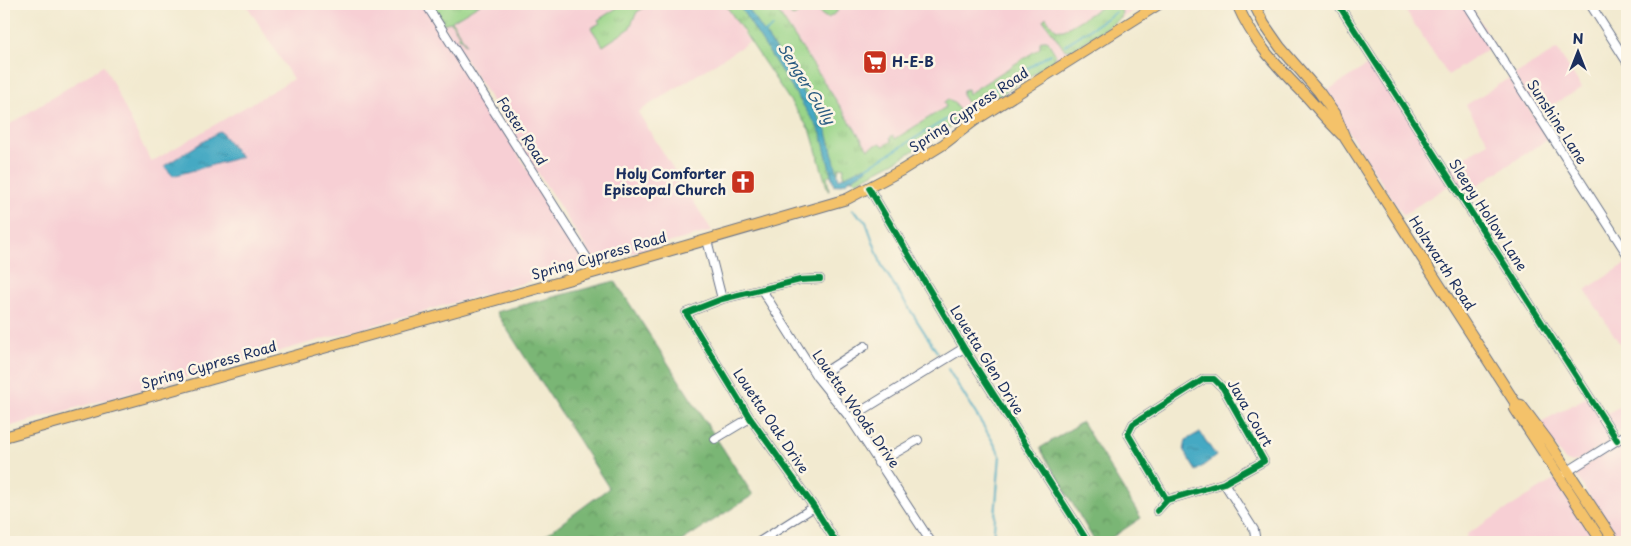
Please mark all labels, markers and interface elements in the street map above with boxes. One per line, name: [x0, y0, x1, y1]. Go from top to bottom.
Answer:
north arrow: [1554, 28, 1604, 78]
text: N: [1572, 28, 1584, 49]
water label: Senger Gully: [773, 38, 842, 130]
supermarket icon: H-E-B: [862, 49, 888, 75]
place label: H-E-B: [892, 51, 934, 72]
street label: Spring Cypress Road: [905, 62, 1033, 157]
street label: Sunshine Lane: [1522, 75, 1593, 168]
street label: Foster Road: [492, 92, 553, 169]
street label: Sleepy Hollow Lane: [1444, 154, 1533, 275]
place label: Holy Comforter Episcopal Church: [604, 163, 727, 200]
church icon: Holy Comforter Episcopal Church: [730, 169, 756, 195]
street label: Holzwarth Road: [1404, 211, 1481, 314]
street label: Spring Cypress Road: [529, 226, 669, 285]
street label: Louetta Glen Drive: [945, 301, 1030, 419]
street label: Spring Cypress Road: [139, 335, 279, 394]
street label: Louetta Woods Drive: [808, 345, 905, 472]
street label: Louetta Oak Drive: [728, 364, 814, 477]
street label: Java Court: [1223, 375, 1278, 451]

